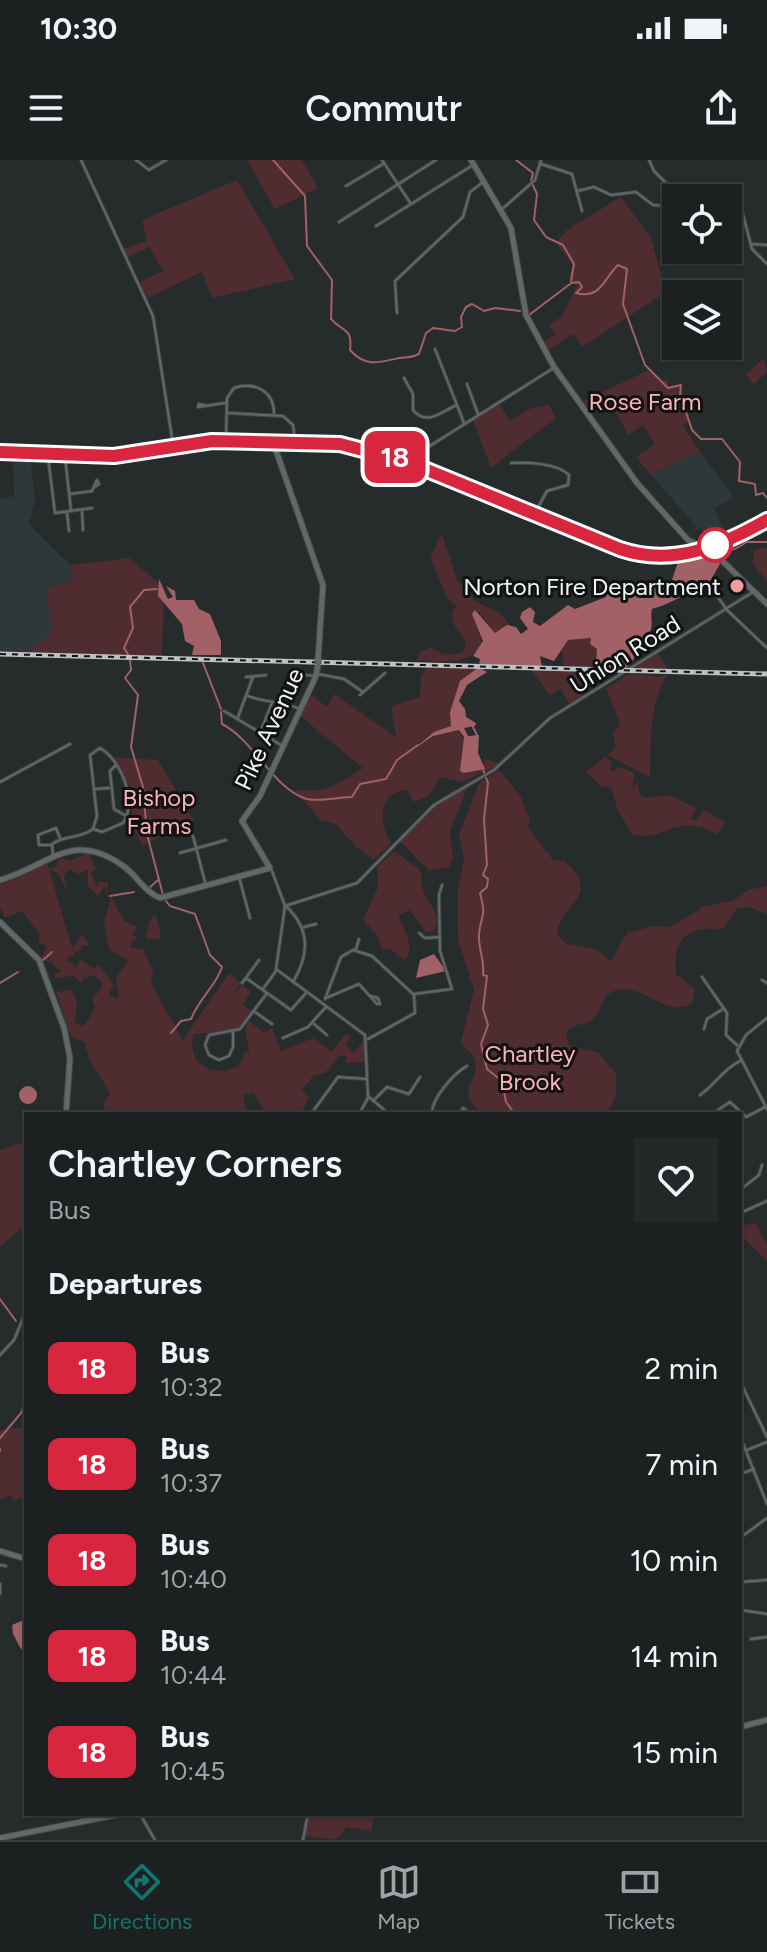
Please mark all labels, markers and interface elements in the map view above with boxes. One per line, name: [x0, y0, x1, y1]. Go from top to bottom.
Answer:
text: 10:30: [40, 10, 117, 47]
icon: menu: [24, 86, 68, 130]
icon: share: [699, 86, 743, 130]
text: Commutr: [305, 87, 462, 130]
map controls: [662, 184, 742, 360]
button: locate: [662, 184, 742, 264]
button: layers: [662, 280, 742, 360]
park label: Rose Farm: [589, 387, 701, 416]
line badge: 18: [359, 431, 431, 483]
text: 18: [381, 440, 409, 474]
unlabelled marker: [698, 528, 732, 562]
place label: Norton Fire Department: [463, 572, 721, 601]
marker: Norton Fire Department: [728, 577, 746, 595]
street label: Union Road: [565, 609, 685, 699]
street label: Pike Avenue: [228, 663, 310, 795]
park label: Bishop Farms: [123, 783, 195, 840]
park label: Chartley Brook: [485, 1039, 576, 1096]
button: heart: [634, 1138, 718, 1222]
text: Chartley Corners: [48, 1141, 342, 1187]
text: Bus: [48, 1194, 91, 1226]
text: Departures: [48, 1265, 202, 1302]
text: Bus: [160, 1334, 209, 1371]
text: 2 min: [645, 1350, 718, 1387]
text: 18: [78, 1351, 106, 1385]
text: 10:32: [160, 1371, 223, 1403]
text: Bus: [160, 1430, 209, 1467]
text: 7 min: [645, 1446, 718, 1483]
text: 18: [78, 1447, 106, 1481]
text: 10:37: [160, 1467, 222, 1499]
text: Bus: [160, 1526, 209, 1563]
text: 10 min: [630, 1542, 718, 1579]
text: 18: [78, 1543, 106, 1577]
text: 10:40: [160, 1563, 227, 1595]
text: Bus: [160, 1622, 209, 1659]
text: 14 min: [630, 1638, 718, 1675]
text: 18: [78, 1639, 106, 1673]
text: 10:44: [160, 1659, 226, 1691]
text: Bus: [160, 1718, 209, 1755]
text: 15 min: [632, 1734, 718, 1771]
text: 18: [78, 1735, 106, 1769]
text: 10:45: [160, 1755, 225, 1787]
tab: Directions: [92, 1860, 192, 1935]
tab: Map: [377, 1860, 421, 1935]
tab: Tickets: [605, 1860, 675, 1935]

